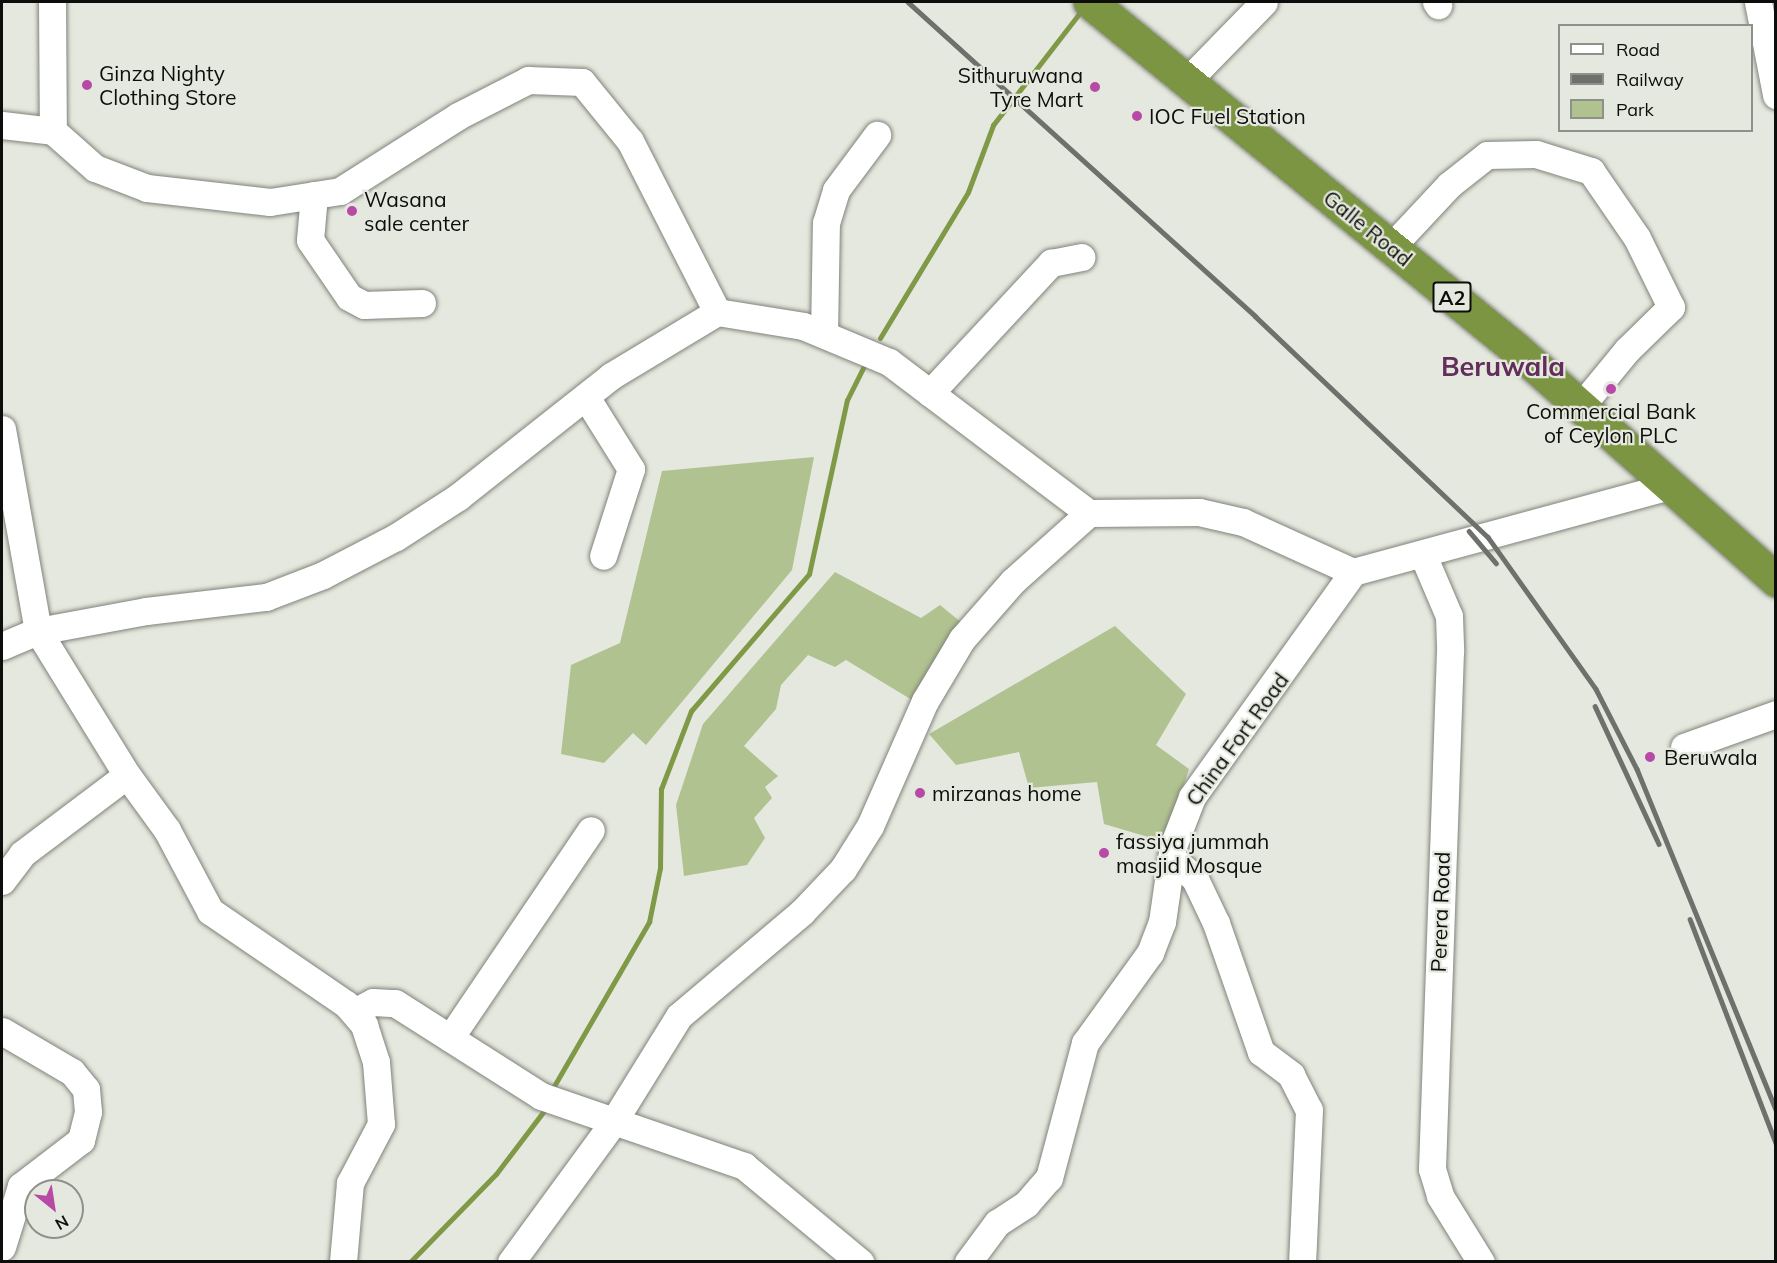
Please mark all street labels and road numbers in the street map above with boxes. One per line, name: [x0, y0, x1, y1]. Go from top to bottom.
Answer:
street label: Galle Road: [1319, 185, 1417, 271]
road number: A2: [1432, 280, 1472, 314]
street label: China Fort Road: [1180, 668, 1294, 810]
street label: Perera Road: [1425, 851, 1455, 973]

